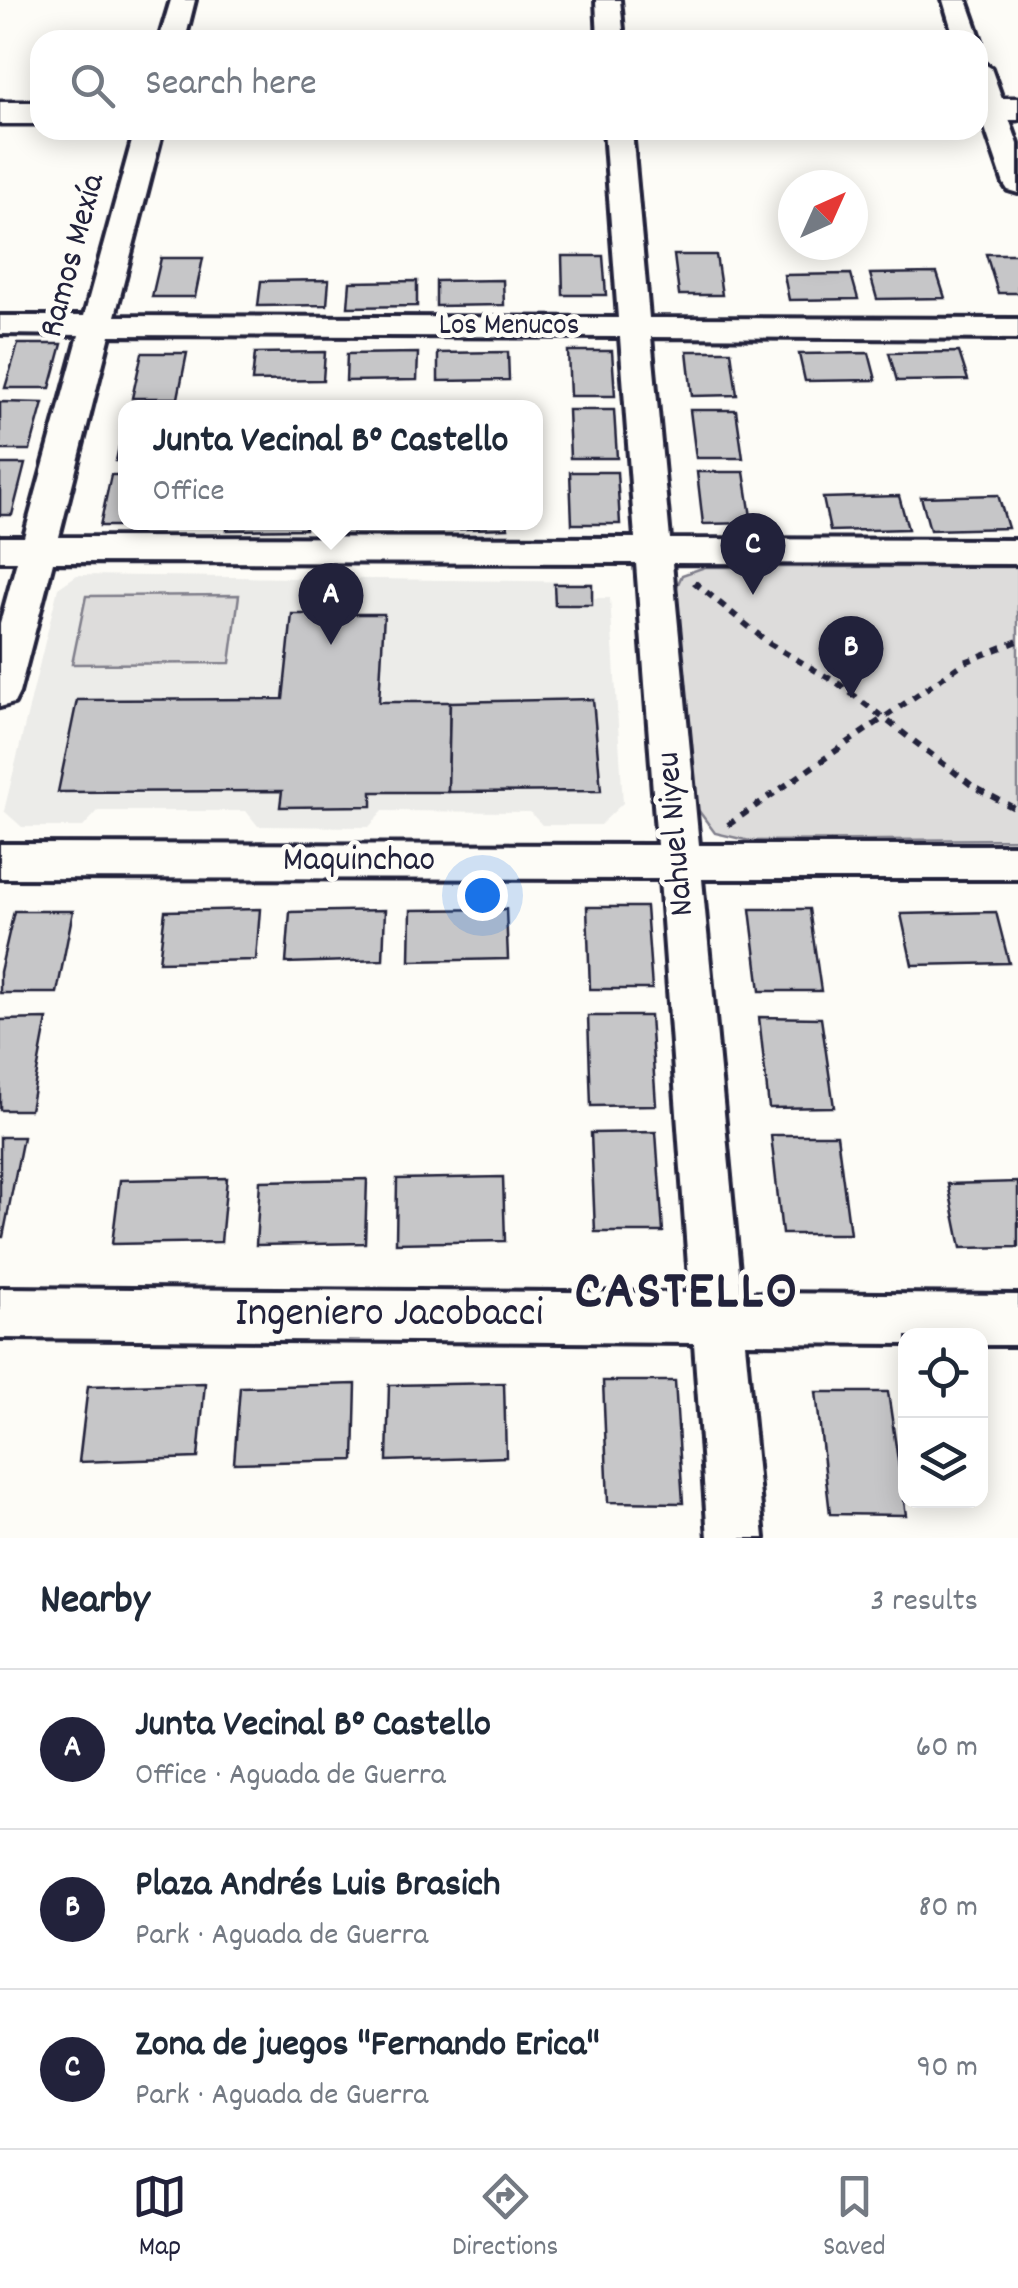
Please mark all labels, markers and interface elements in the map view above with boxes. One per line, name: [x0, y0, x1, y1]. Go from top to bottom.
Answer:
search box: [30, 30, 988, 140]
icon: search: [65, 58, 120, 113]
text: Search here: [145, 58, 317, 113]
street label: Ramos Mexía: [28, 168, 120, 343]
north arrow: [778, 170, 868, 260]
street label: Los Menucos: [439, 306, 579, 349]
popup: [118, 400, 543, 530]
text: Junta Vecinal B° Castello: [153, 415, 508, 470]
text: Office: [153, 470, 224, 516]
pin: C: [720, 512, 786, 595]
pin: A: [298, 562, 364, 645]
pin: B: [818, 616, 884, 698]
street label: Nahuel Niyeu: [645, 750, 709, 918]
street label: Maquinchao: [283, 837, 435, 887]
your location: [457, 870, 508, 921]
district label: CASTELLO: [575, 1256, 800, 1335]
street label: Ingeniero Jacobacci: [235, 1286, 543, 1346]
map controls: [898, 1328, 988, 1508]
button: locate: [898, 1328, 988, 1418]
button: layers: [898, 1418, 988, 1508]
text: Nearby: [40, 1573, 150, 1633]
text: 3 results: [870, 1580, 978, 1626]
text: Junta Vecinal B° Castello: [135, 1699, 491, 1754]
text: A: [64, 1726, 81, 1772]
text: 60 m: [916, 1726, 978, 1772]
text: Office · Aguada de Guerra: [135, 1754, 446, 1800]
text: Plaza Andrés Luis Brasich: [135, 1859, 501, 1914]
text: B: [65, 1886, 80, 1932]
text: 80 m: [918, 1886, 978, 1932]
text: Park · Aguada de Guerra: [135, 1914, 428, 1960]
text: Zona de juegos "Fernando Erica": [135, 2019, 600, 2074]
text: C: [65, 2046, 80, 2092]
text: 90 m: [917, 2046, 978, 2092]
text: Park · Aguada de Guerra: [135, 2074, 428, 2120]
tab: Map: [132, 2169, 187, 2269]
tab: Directions: [452, 2169, 558, 2269]
tab: Saved: [823, 2169, 886, 2269]

